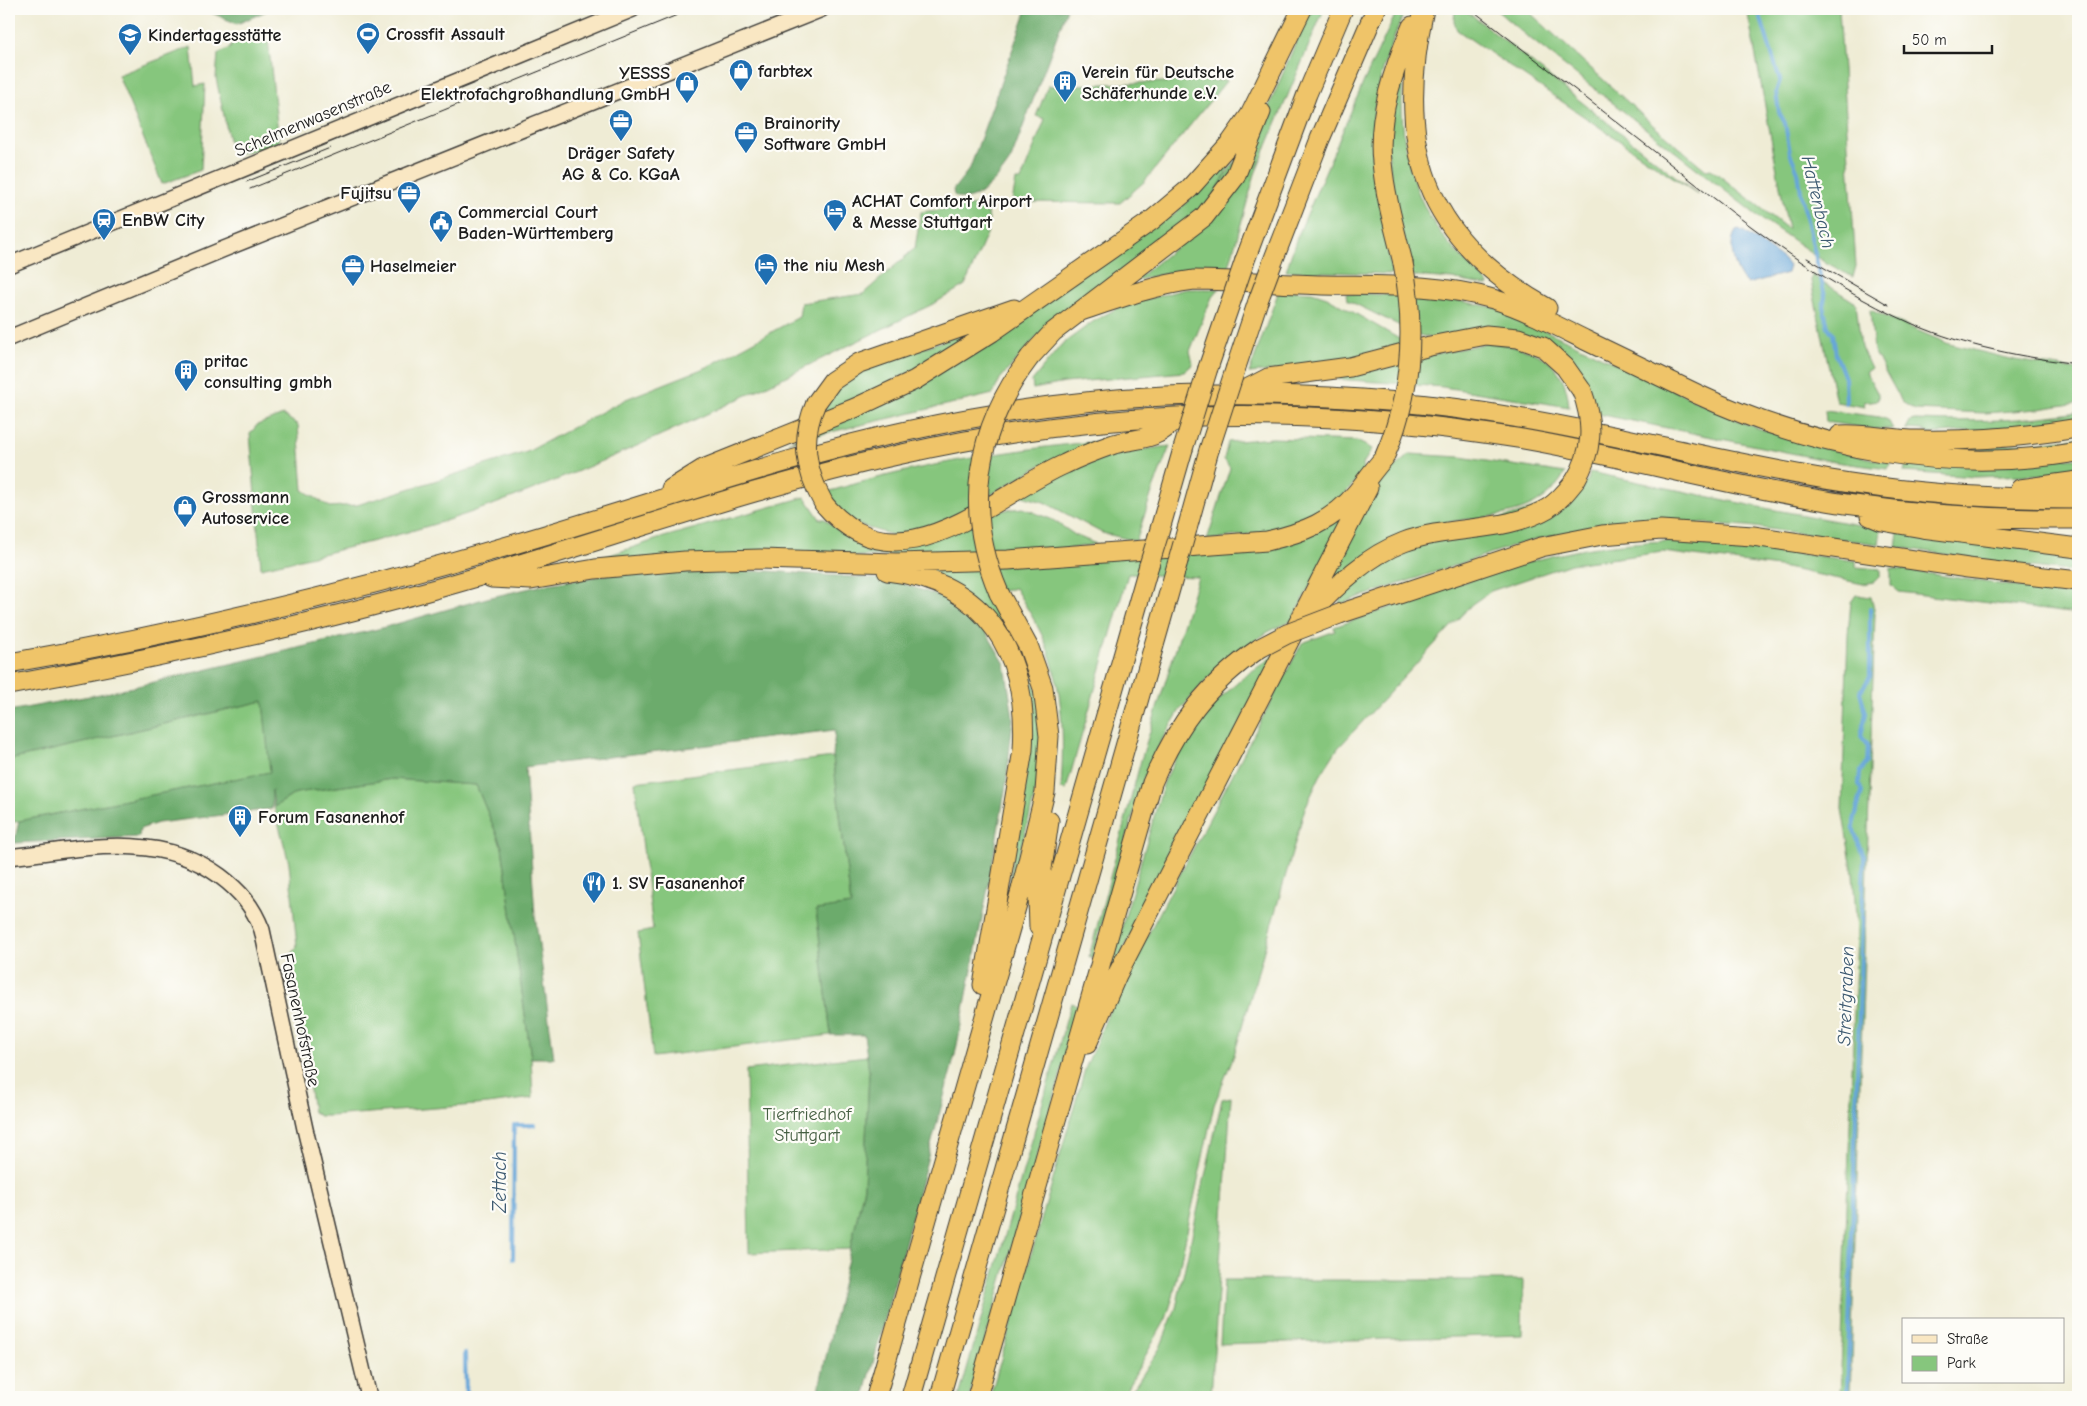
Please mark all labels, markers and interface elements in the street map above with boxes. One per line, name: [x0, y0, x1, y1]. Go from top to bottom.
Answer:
sports icon: Crossfit Assault: [355, 21, 381, 55]
school or university icon: Kindertagesstätte: [117, 22, 143, 56]
scale bar: [1904, 22, 1992, 54]
place label: Crossfit Assault: [386, 24, 506, 45]
place label: Kindertagesstätte: [148, 25, 281, 46]
text: 50 m: [1912, 31, 1947, 49]
shop icon: farbtex: [728, 58, 754, 92]
place label: farbtex: [757, 61, 813, 82]
place label: Verein für Deutsche Schäferhunde e.V.: [1082, 62, 1234, 104]
place label: YESSS Elektrofachgroßhandlung GmbH: [421, 63, 670, 105]
building icon: Verein für Deutsche Schäferhunde e.V.: [1052, 69, 1078, 103]
shop icon: YESSS Elektrofachgroßhandlung GmbH: [674, 70, 700, 104]
street label: Schelmenwasenstraße: [231, 76, 395, 162]
office icon: Dräger Safety AG & Co. KGaA: [608, 108, 634, 142]
place label: Brainority Software GmbH: [764, 113, 886, 155]
office icon: Brainority Software GmbH: [733, 120, 759, 154]
place label: Dräger Safety AG & Co. KGaA: [562, 143, 680, 185]
water label: Hattenbach: [1797, 153, 1839, 251]
office icon: Fujitsu: [396, 180, 422, 214]
place label: Fujitsu: [340, 183, 392, 204]
place label: ACHAT Comfort Airport & Messe Stuttgart: [852, 191, 1033, 233]
hotel icon: ACHAT Comfort Airport & Messe Stuttgart: [822, 198, 848, 232]
place label: Commercial Court Baden-Württemberg: [458, 202, 614, 244]
station icon: EnBW City: [91, 207, 117, 241]
public building icon: Commercial Court Baden-Württemberg: [428, 209, 454, 243]
place label: EnBW City: [122, 210, 205, 231]
hotel icon: the niu Mesh: [753, 252, 779, 286]
office icon: Haselmeier: [340, 253, 366, 287]
place label: the niu Mesh: [783, 255, 885, 276]
place label: Haselmeier: [370, 256, 457, 277]
place label: pritac consulting gmbh: [204, 351, 332, 393]
building icon: pritac consulting gmbh: [173, 358, 199, 392]
place label: Grossmann Autoservice: [202, 487, 289, 529]
shop icon: Grossmann Autoservice: [172, 494, 198, 528]
building icon: Forum Fasanenhof: [227, 804, 253, 838]
place label: Forum Fasanenhof: [258, 807, 406, 828]
restaurant icon: 1. SV Fasanenhof: [581, 870, 607, 904]
place label: 1. SV Fasanenhof: [612, 873, 745, 894]
water label: Streitgraben: [1833, 946, 1859, 1046]
street label: Fasanenhofstraße: [276, 951, 324, 1089]
park label: Tierfriedhof Stuttgart: [763, 1104, 852, 1146]
water label: Zettach: [489, 1151, 511, 1214]
legend: [1902, 1318, 2064, 1384]
text: Straße: [1947, 1330, 1989, 1348]
text: Park: [1947, 1354, 1976, 1372]

